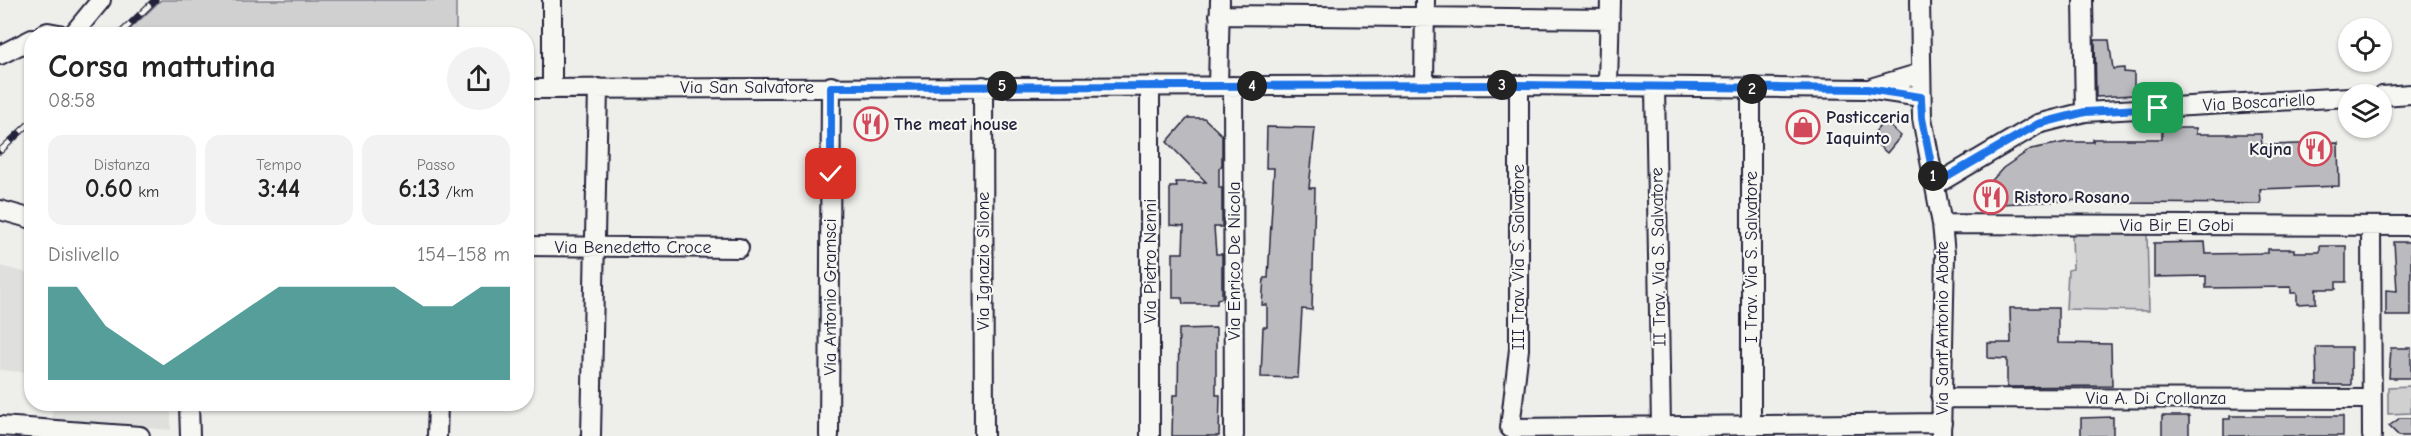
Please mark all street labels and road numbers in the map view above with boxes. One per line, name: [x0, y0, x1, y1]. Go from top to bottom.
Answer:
street label: Via San Salvatore: [680, 77, 814, 98]
street label: Via Boscariello: [2202, 89, 2316, 116]
street label: III Trav. Via S. Salvatore: [1508, 164, 1529, 350]
street label: II Trav. Via S. Salvatore: [1646, 167, 1671, 347]
street label: I Trav. Via S. Salvatore: [1741, 171, 1762, 343]
street label: Via Enrico De Nicola: [1224, 182, 1245, 341]
street label: Via Ignazio Silone: [973, 192, 994, 330]
street label: Via Pietro Nenni: [1140, 199, 1161, 323]
street label: Via Bir El Gobi: [2120, 215, 2234, 236]
street label: Via Antonio Gramsci: [820, 218, 841, 376]
street label: Via Benedetto Croce: [554, 237, 712, 258]
street label: Via Sant'Antonio Abate: [1932, 241, 1953, 415]
street label: Via A. Di Crollanza: [2086, 388, 2226, 409]

